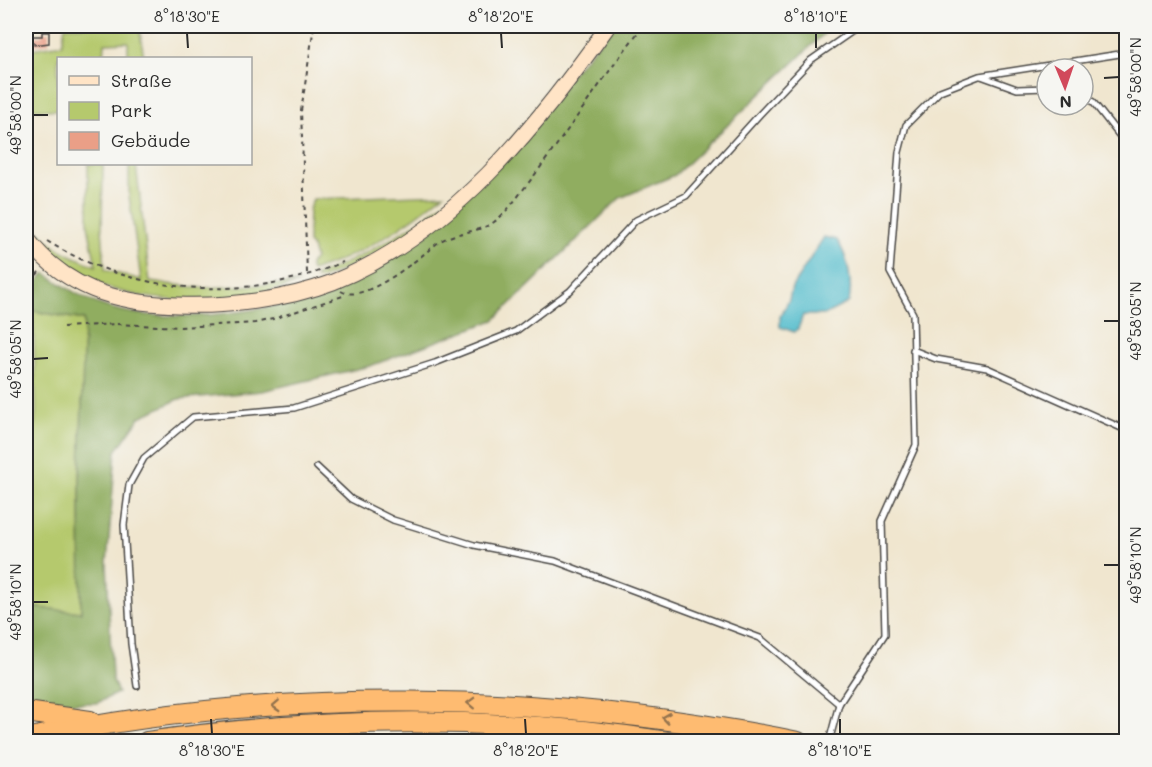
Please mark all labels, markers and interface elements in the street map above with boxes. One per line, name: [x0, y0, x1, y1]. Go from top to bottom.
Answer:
text: 8°18'30"E: [154, 6, 220, 26]
text: 8°18'20"E: [468, 6, 534, 26]
text: 8°18'10"E: [784, 6, 848, 26]
text: 49°58'00"N: [1125, 37, 1145, 117]
legend: [57, 57, 252, 165]
north arrow: [1035, 57, 1095, 117]
text: Straße: [111, 68, 172, 92]
text: 49°58'00"N: [5, 75, 25, 155]
text: N: [1059, 92, 1072, 113]
text: Park: [111, 98, 152, 122]
text: Gebäude: [111, 128, 191, 152]
text: 49°58'05"N: [1125, 282, 1145, 360]
text: 49°58'05"N: [5, 320, 25, 398]
text: 49°58'10"N: [1125, 527, 1145, 603]
text: 49°58'10"N: [5, 564, 25, 640]
one-way arrow: [467, 697, 476, 709]
one-way arrow: [272, 700, 281, 713]
one-way arrow: [661, 713, 670, 725]
text: 8°18'30"E: [179, 740, 245, 760]
text: 8°18'20"E: [493, 740, 559, 760]
text: 8°18'10"E: [808, 740, 872, 760]

